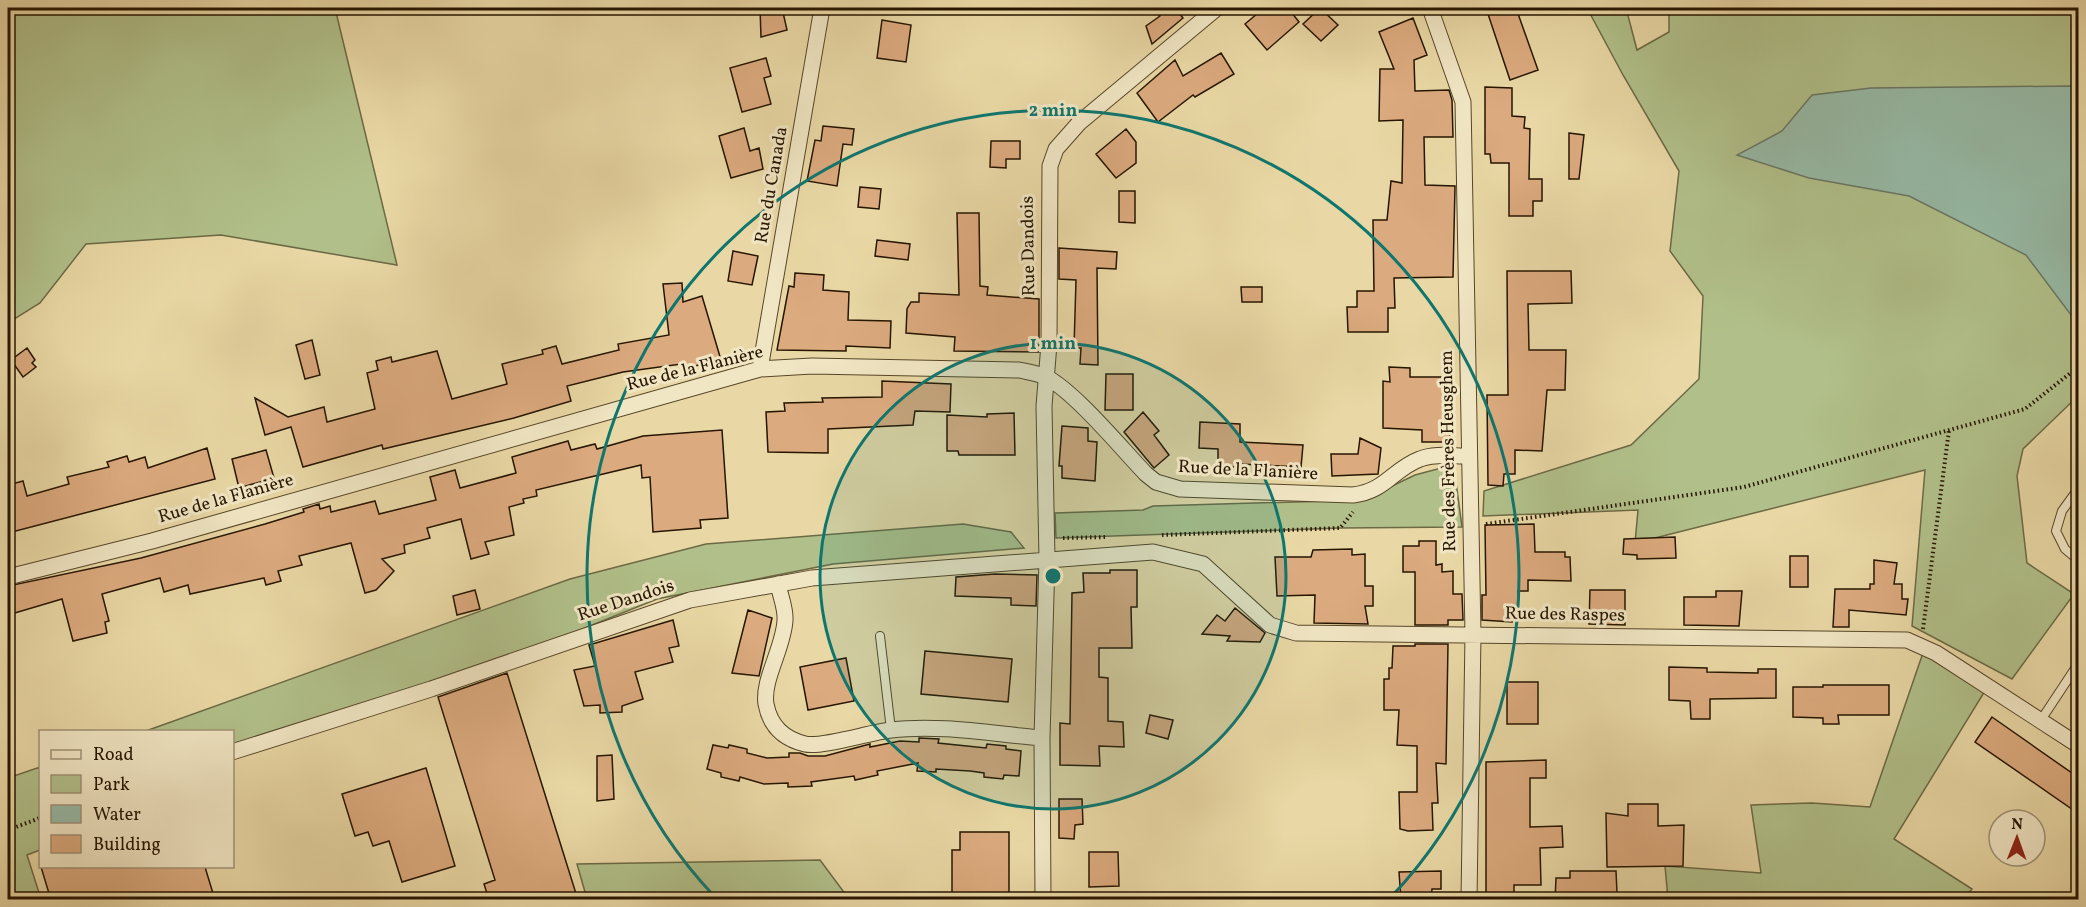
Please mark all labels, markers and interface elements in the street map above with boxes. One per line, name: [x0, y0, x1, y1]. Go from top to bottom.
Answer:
text: 2 min: [1029, 99, 1077, 124]
street label: Rue du Canada: [749, 125, 795, 245]
street label: Rue Dandois: [1016, 196, 1042, 296]
text: 1 min: [1030, 332, 1076, 357]
street label: Rue de la Flanière: [624, 340, 766, 398]
street label: Rue des Frères Heusghem: [1435, 350, 1463, 552]
street label: Rue de la Flanière: [1177, 455, 1319, 487]
street label: Rue de la Flanière: [155, 468, 297, 530]
centre of rings: [1043, 566, 1063, 586]
street label: Rue Dandois: [574, 574, 678, 628]
street label: Rue des Raspes: [1505, 601, 1625, 629]
legend: [39, 730, 234, 868]
text: Road: [93, 743, 134, 768]
text: Park: [93, 773, 130, 798]
text: Water: [93, 803, 141, 828]
north arrow: [1987, 808, 2047, 868]
text: N: [2011, 814, 2024, 836]
text: Building: [93, 833, 161, 858]

